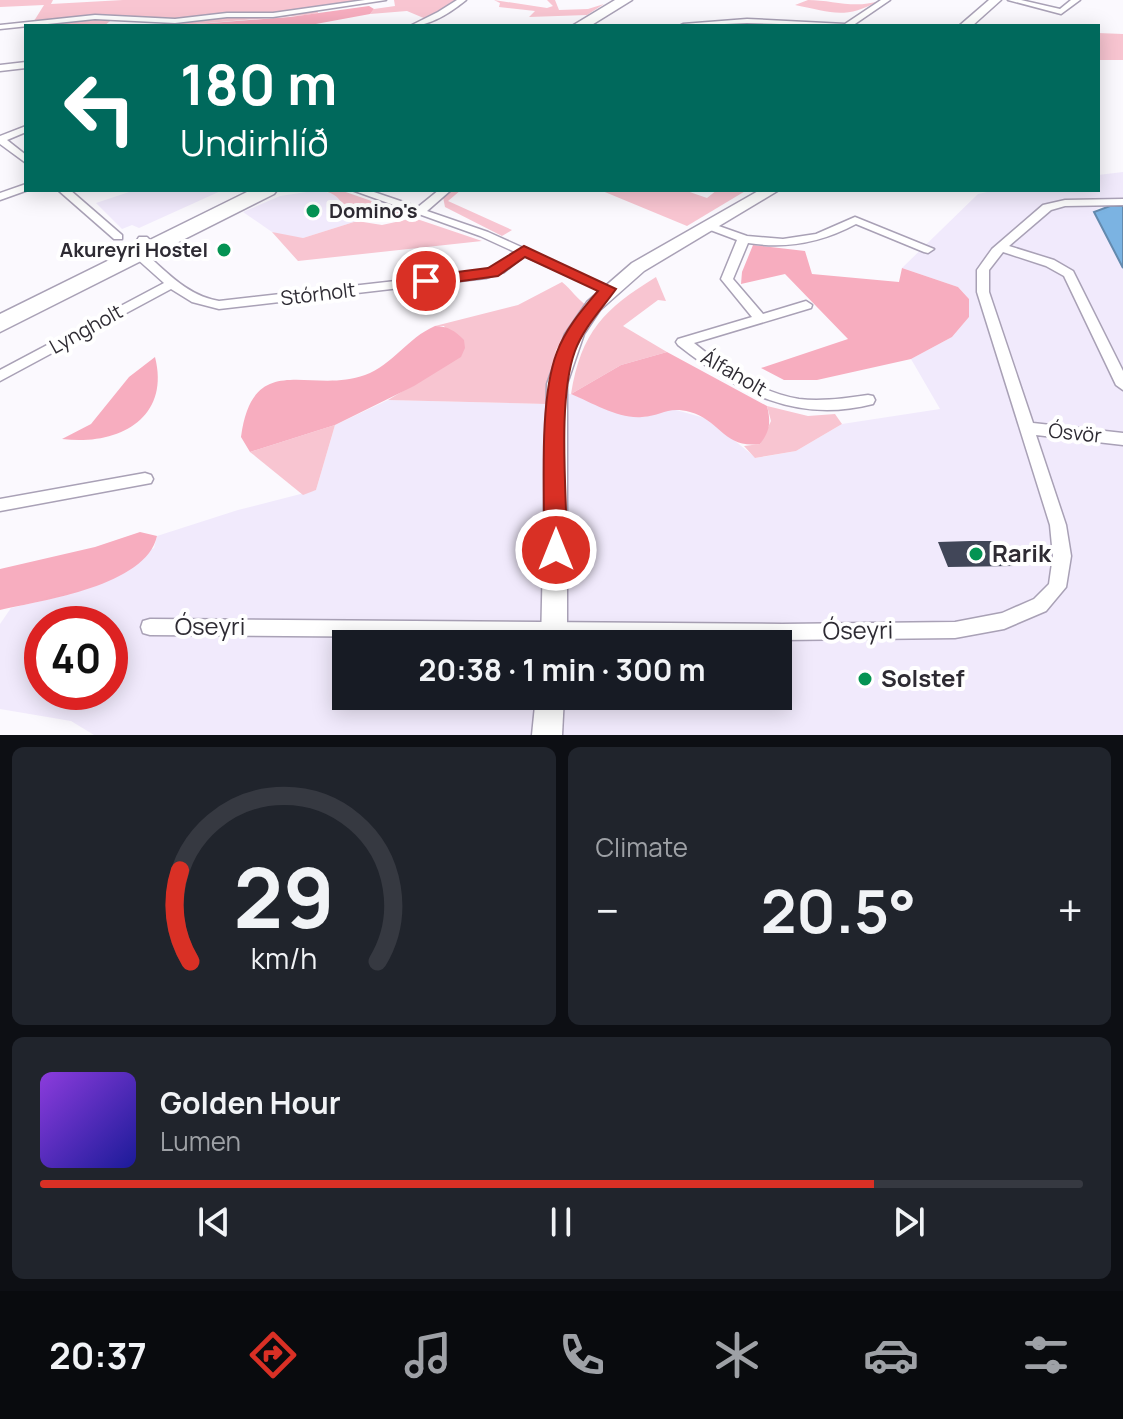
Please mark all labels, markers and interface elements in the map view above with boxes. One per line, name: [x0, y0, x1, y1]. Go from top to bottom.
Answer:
text: 180 m: [180, 45, 337, 122]
icon: left: [48, 56, 152, 160]
text: Undirhlíð: [180, 118, 328, 167]
place label: Domino's: [329, 197, 418, 224]
marker: Domino's: [304, 202, 322, 220]
place label: Akureyri Hostel: [60, 236, 208, 263]
marker: Akureyri Hostel: [215, 241, 233, 259]
pin: [392, 247, 460, 315]
icon: arrive: [404, 259, 448, 303]
street label: Stórholt: [279, 276, 357, 311]
street label: Lyngholt: [44, 297, 127, 360]
street label: Álfaholt: [696, 343, 772, 402]
street label: Ósvör: [1047, 416, 1103, 449]
position arrow: [514, 508, 598, 592]
place label: Rarik: [992, 536, 1052, 569]
marker: Rarik: [967, 545, 985, 563]
speed limit sign: 40: [24, 606, 128, 710]
street label: Óseyri: [175, 609, 245, 642]
street label: Óseyri: [822, 612, 894, 647]
text: 20:38 · 1 min · 300 m: [419, 649, 705, 690]
place label: Solstef: [881, 661, 965, 694]
marker: Solstef: [856, 670, 874, 688]
text: Climate: [596, 829, 688, 865]
text: 29: [233, 839, 334, 953]
text: 20.5°: [761, 869, 916, 951]
text: −: [596, 880, 619, 940]
text: +: [1058, 880, 1083, 940]
text: km/h: [251, 939, 317, 978]
text: Golden Hour: [160, 1082, 341, 1123]
text: Lumen: [160, 1123, 241, 1159]
icon: previous: [192, 1200, 236, 1244]
icon: pause: [539, 1200, 583, 1244]
icon: next: [887, 1200, 931, 1244]
icon: directions: [245, 1327, 301, 1383]
icon: music: [400, 1327, 456, 1383]
icon: phone: [554, 1327, 610, 1383]
icon: climate: [709, 1327, 765, 1383]
icon: car: [863, 1327, 919, 1383]
icon: filters: [1018, 1327, 1074, 1383]
text: 20:37: [49, 1331, 147, 1380]

